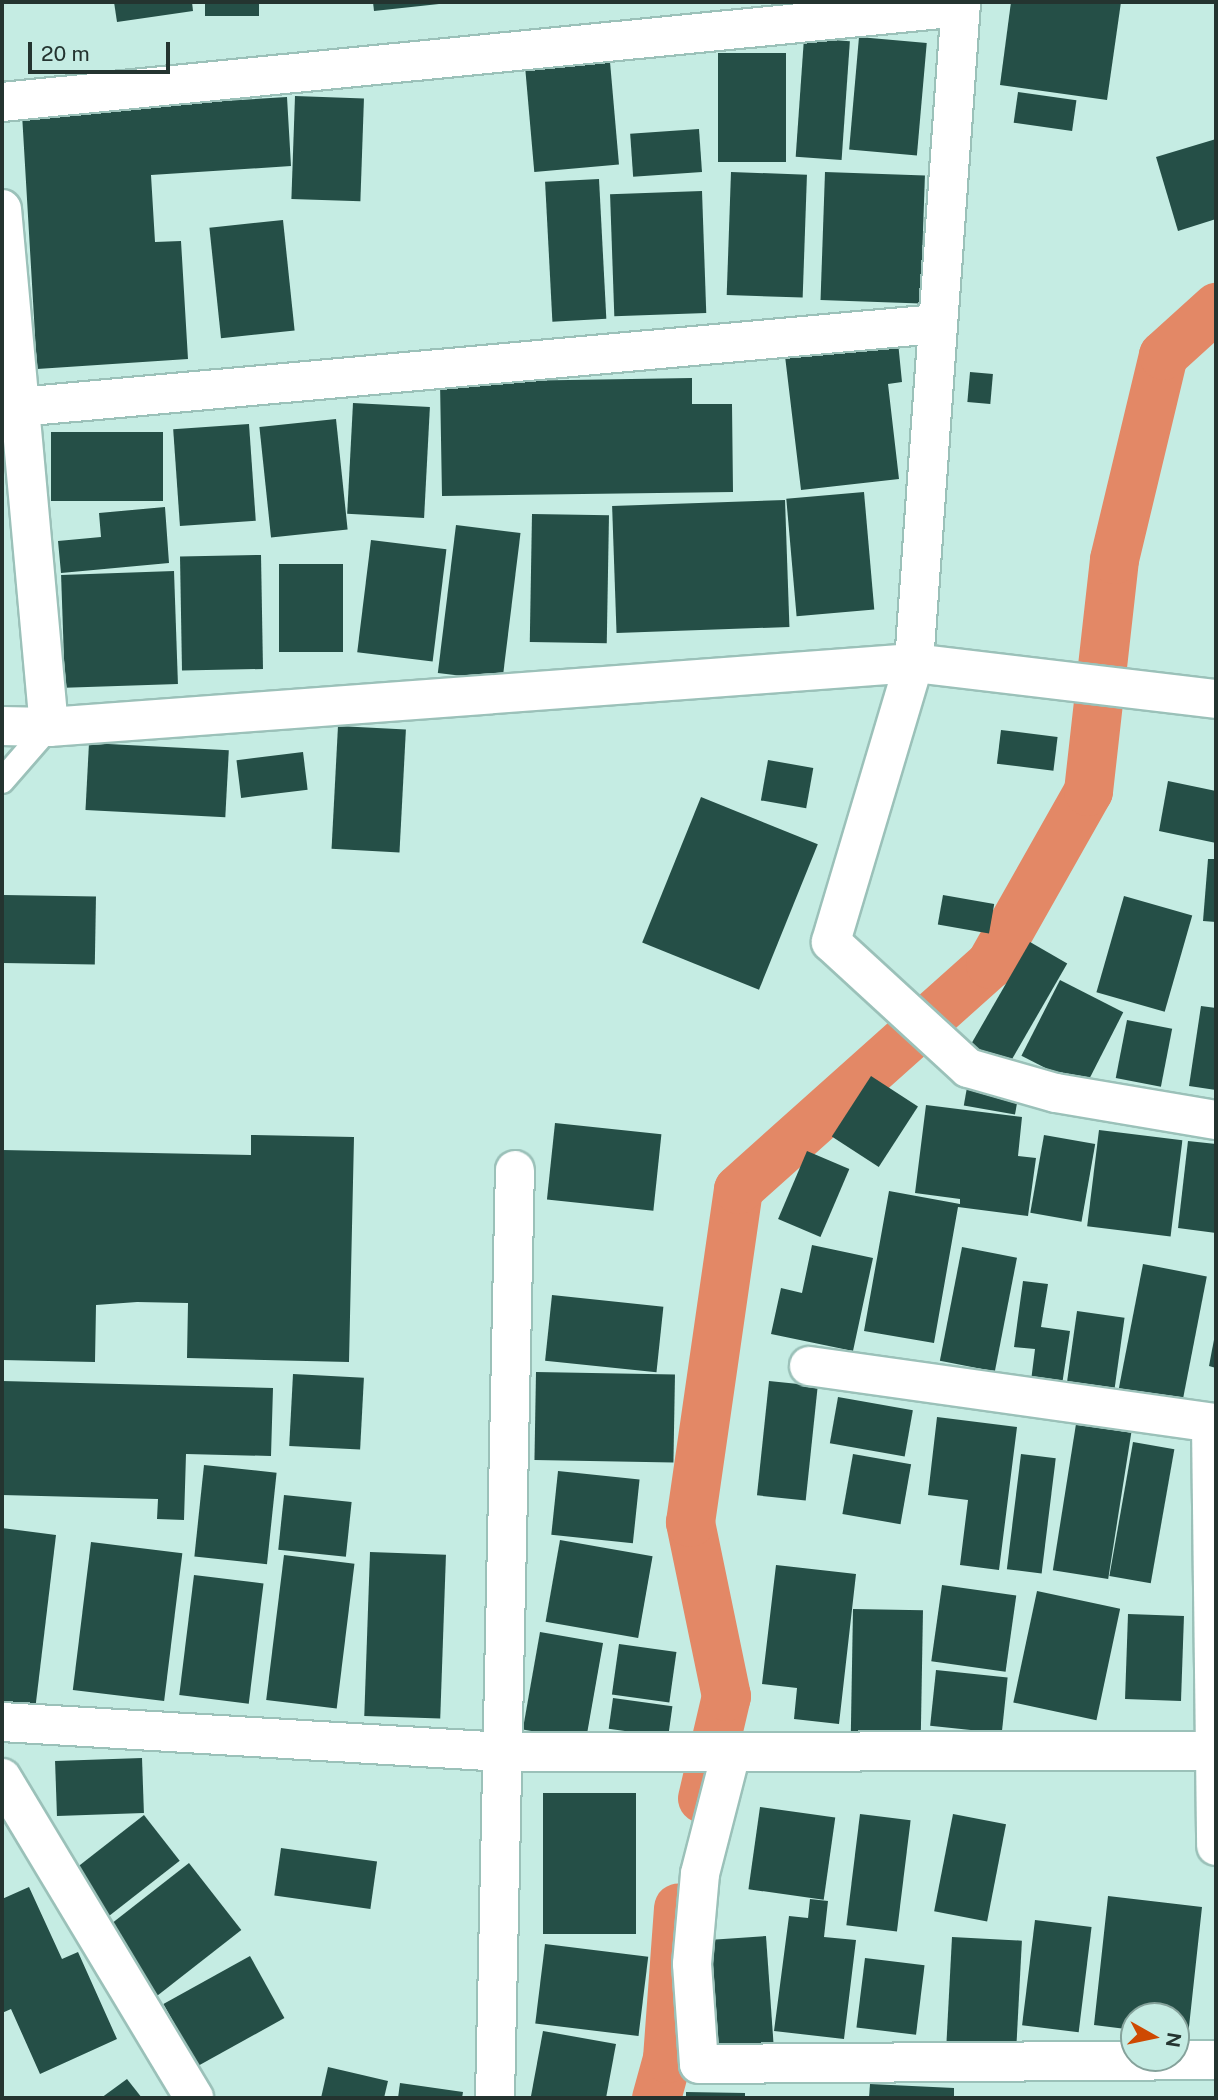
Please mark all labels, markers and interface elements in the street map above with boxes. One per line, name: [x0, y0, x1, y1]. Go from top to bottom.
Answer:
scale bar: [32, 28, 173, 72]
text: 20 m: [41, 41, 90, 66]
north arrow: [1120, 2002, 1190, 2072]
text: N: [1162, 2031, 1186, 2049]

